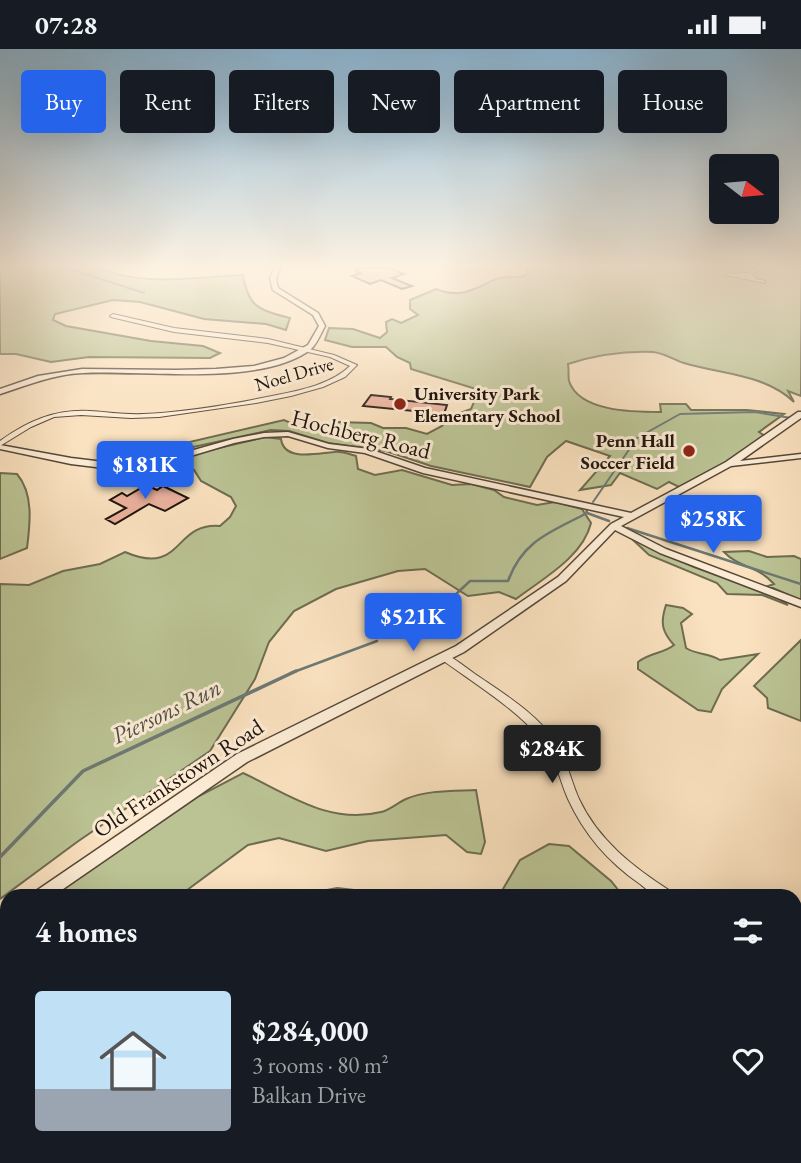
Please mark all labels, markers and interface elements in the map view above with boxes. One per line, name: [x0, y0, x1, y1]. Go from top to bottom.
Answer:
text: 07:28: [35, 8, 97, 42]
chip: Buy: [21, 70, 106, 133]
chip: Rent: [120, 70, 215, 133]
chip: Filters: [229, 70, 334, 133]
chip: New: [348, 70, 440, 133]
chip: Apartment: [454, 70, 604, 133]
chip: House: [618, 70, 727, 133]
north arrow: [709, 154, 779, 224]
map controls: [709, 154, 779, 224]
street label: Noel Drive: [252, 351, 336, 397]
place label: University Park Elementary School: [414, 381, 561, 428]
marker: University Park Elementary School: [392, 396, 408, 412]
street label: Hochberg Road: [288, 402, 434, 466]
place label: Penn Hall Soccer Field: [581, 428, 676, 475]
pin: $181K: [96, 441, 194, 501]
marker: Penn Hall Soccer Field: [681, 443, 697, 459]
text: $181K: [113, 449, 177, 479]
pin: $258K: [664, 496, 762, 555]
text: $258K: [681, 503, 745, 533]
pin: $521K: [364, 593, 462, 653]
text: $521K: [381, 601, 445, 631]
water label: Piersons Run: [106, 671, 226, 751]
street label: Old Frankstown Road: [87, 712, 269, 844]
pin: $284K: [503, 725, 601, 785]
text: $284K: [520, 733, 584, 763]
text: 4 homes: [35, 912, 137, 951]
icon: filters: [729, 912, 767, 950]
text: $284,000: [252, 1011, 368, 1050]
icon: home: [91, 1019, 175, 1103]
icon: heart: [729, 1042, 767, 1080]
text: 3 rooms · 80 m²: [252, 1050, 389, 1080]
text: Balkan Drive: [252, 1080, 366, 1110]

